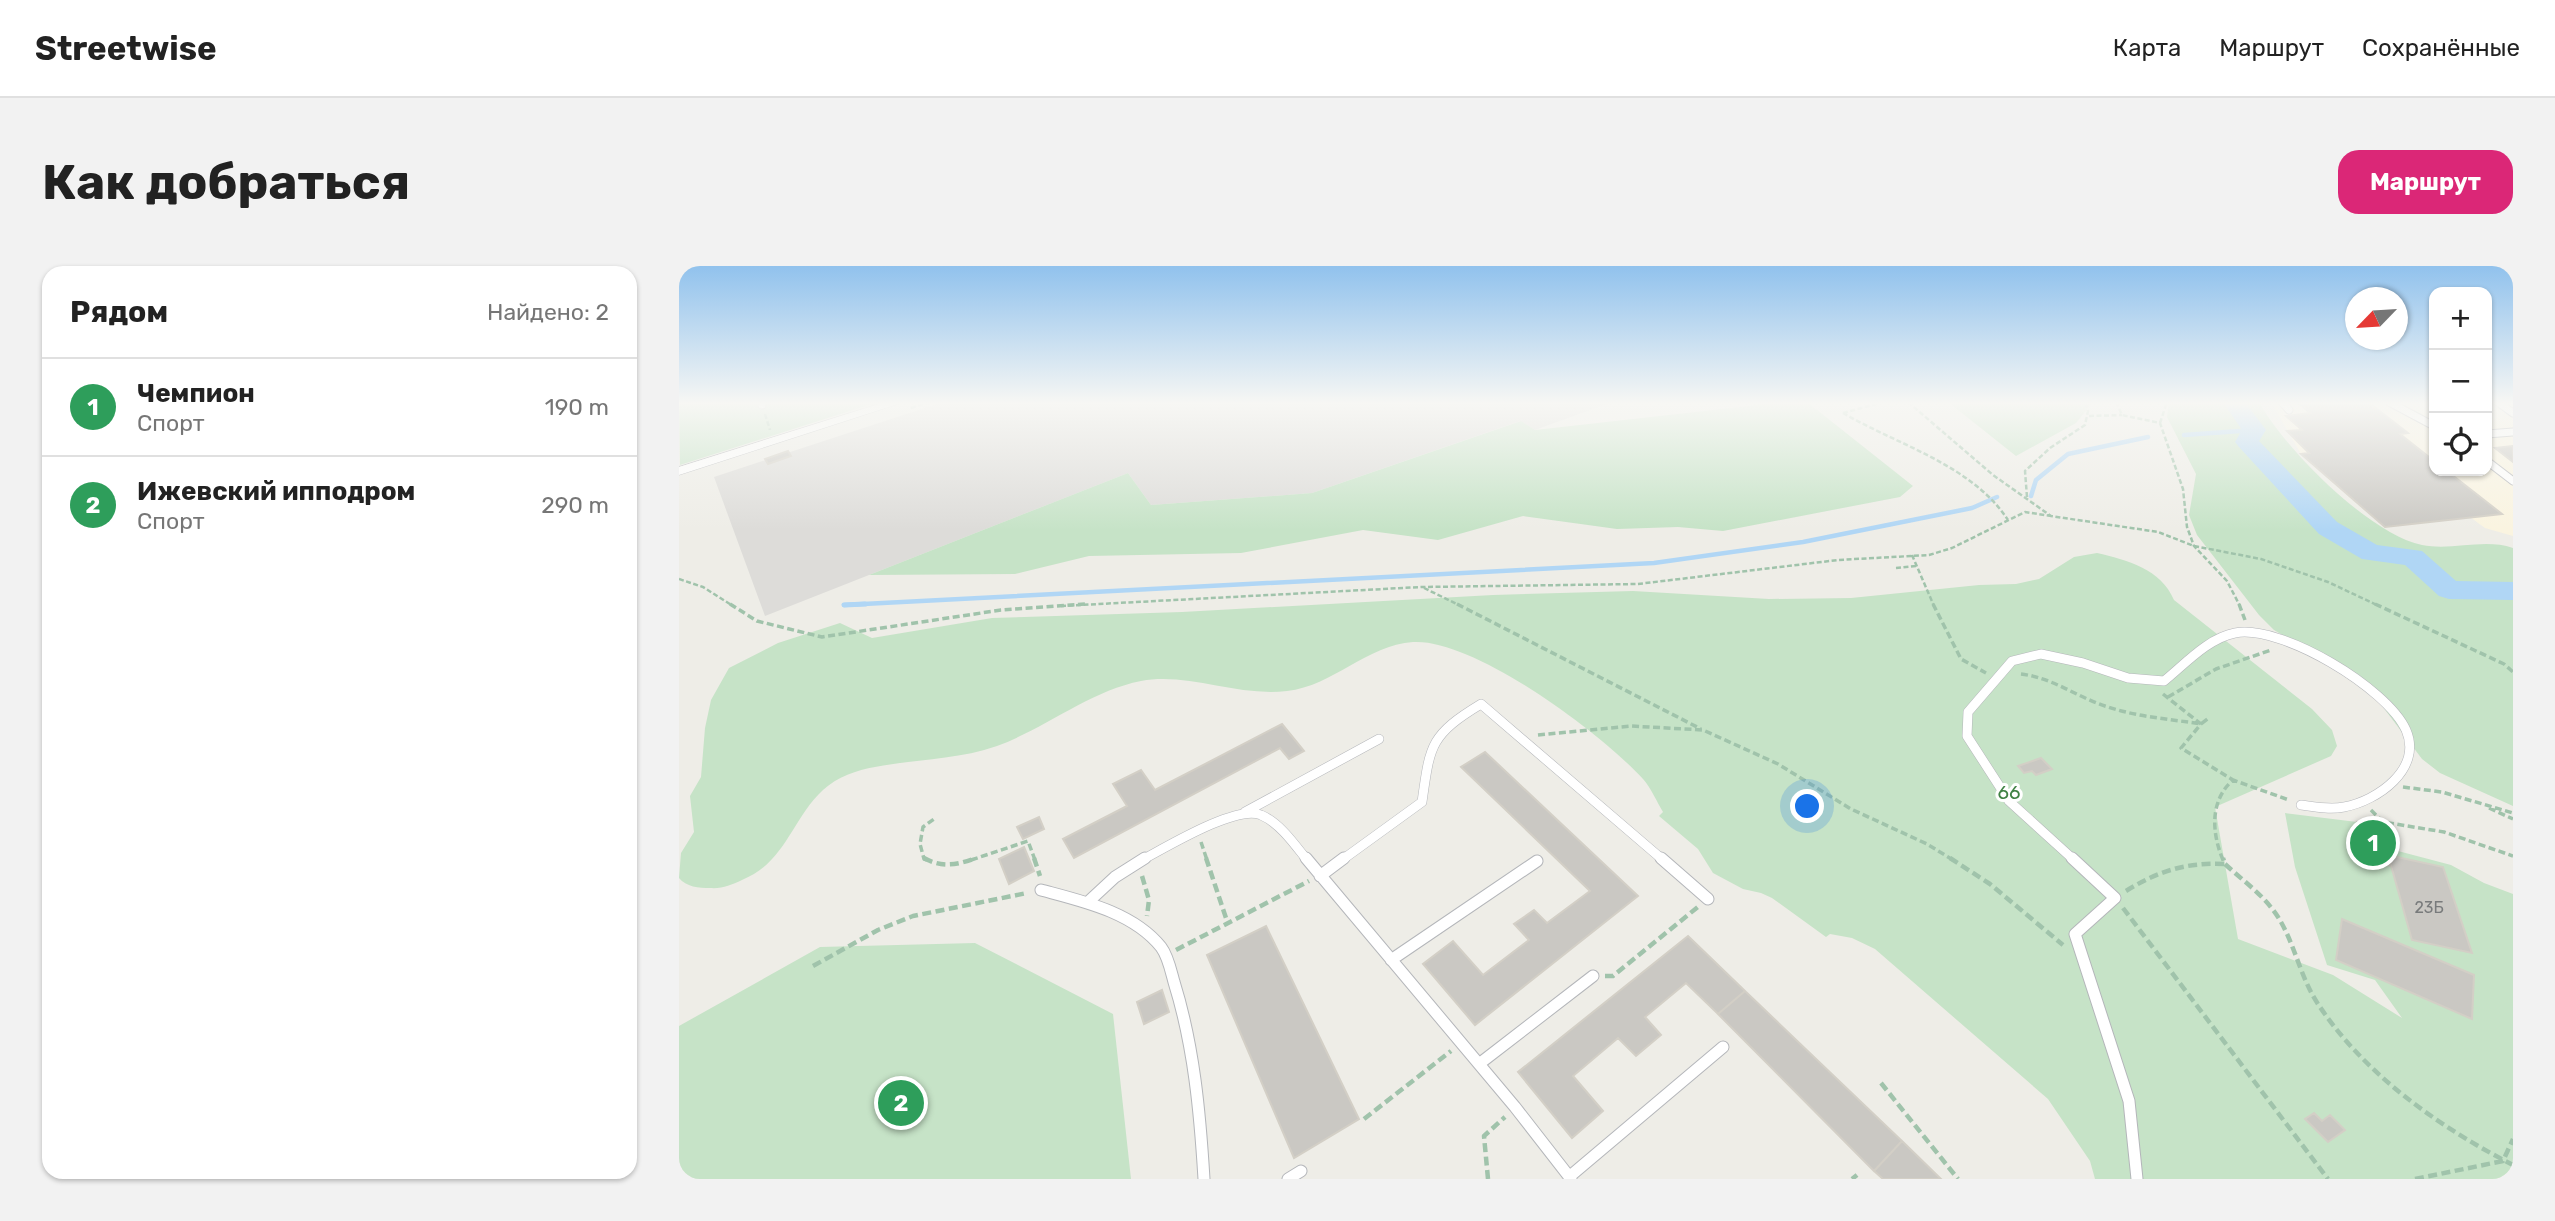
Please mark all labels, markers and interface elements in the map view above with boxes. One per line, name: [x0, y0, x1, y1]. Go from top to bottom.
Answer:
text: Streetwise: [35, 29, 217, 68]
text: Карта: [2113, 34, 2181, 62]
text: Маршрут: [2219, 34, 2324, 62]
text: Сохранённые: [2362, 34, 2520, 62]
button: Маршрут: [2338, 150, 2513, 214]
text: Как добраться: [42, 153, 410, 211]
north arrow: [2345, 287, 2408, 350]
map controls: [2429, 287, 2492, 476]
button: +: [2429, 287, 2492, 350]
text: Рядом: [70, 294, 168, 330]
text: Найдено: 2: [487, 298, 609, 326]
button: −: [2429, 350, 2492, 413]
text: Чемпион: [137, 378, 255, 409]
text: 1: [87, 393, 99, 421]
text: 190 m: [545, 393, 609, 421]
text: Спорт: [137, 409, 205, 437]
button: locate: [2429, 413, 2492, 476]
text: Ижевский ипподром: [137, 476, 415, 507]
text: 2: [86, 491, 100, 519]
text: 290 m: [541, 491, 609, 519]
text: Спорт: [137, 507, 205, 535]
park label: 66: [1998, 781, 2020, 804]
your location: [1790, 789, 1824, 823]
pin: 1: [2350, 817, 2396, 869]
house number: 23Б: [2414, 898, 2444, 917]
pin: 2: [878, 1077, 924, 1129]

